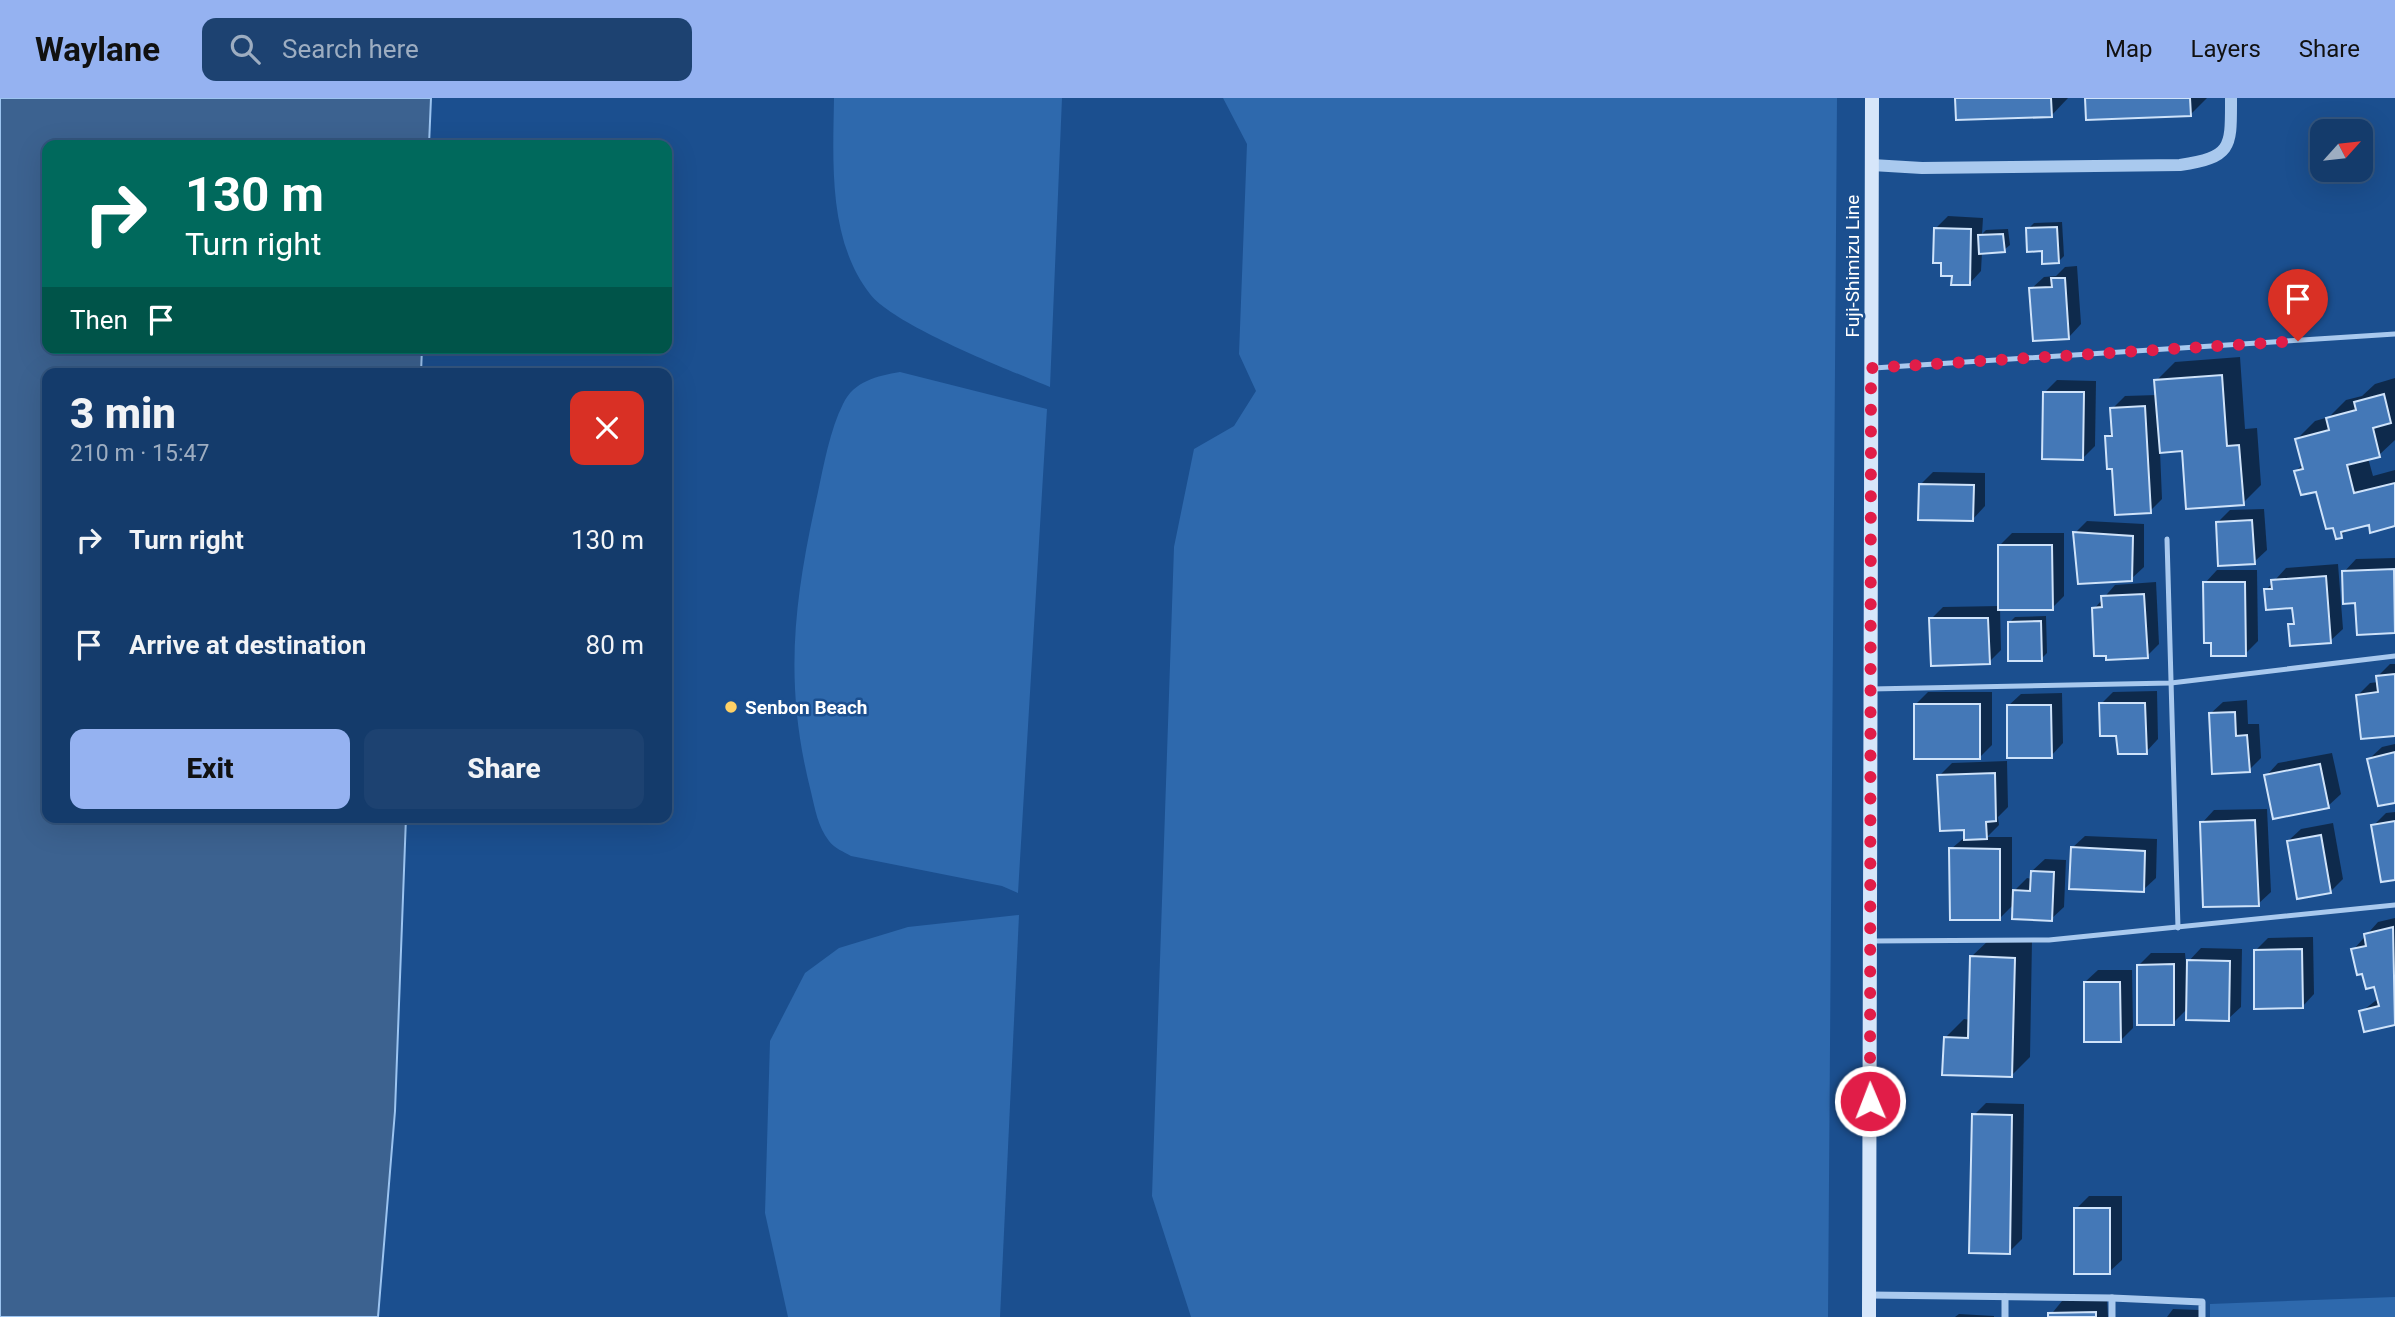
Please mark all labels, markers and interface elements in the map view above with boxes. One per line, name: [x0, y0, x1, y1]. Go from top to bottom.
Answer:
search box: [202, 18, 692, 81]
text: Waylane: [35, 30, 160, 69]
icon: search: [226, 30, 264, 68]
text: Search here: [282, 34, 419, 64]
text: Map: [2105, 35, 2153, 63]
text: Layers: [2191, 35, 2261, 63]
text: Share: [2299, 35, 2360, 63]
north arrow: [2310, 119, 2373, 182]
map controls: [2310, 119, 2373, 182]
text: 130 m: [185, 166, 324, 223]
icon: right: [70, 168, 161, 259]
street label: Fuji-Shimizu Line: [1841, 195, 1864, 337]
text: Turn right: [185, 225, 321, 263]
pin: [2268, 269, 2328, 341]
icon: arrive: [2279, 280, 2317, 318]
icon: arrive: [142, 301, 180, 339]
text: Then: [70, 305, 128, 335]
text: 3 min: [70, 389, 176, 438]
button: close: [570, 391, 644, 465]
text: 210 m · 15:47: [70, 440, 209, 467]
icon: right: [70, 521, 108, 559]
text: Turn right: [129, 525, 244, 555]
text: 130 m: [571, 525, 644, 555]
icon: arrive: [70, 626, 108, 664]
text: Arrive at destination: [129, 630, 366, 660]
text: 80 m: [586, 630, 644, 660]
place label: Senbon Beach: [745, 696, 868, 719]
marker: Senbon Beach: [723, 699, 739, 715]
button: Exit: [70, 729, 350, 809]
button: Share: [364, 729, 644, 809]
position arrow: [1833, 1064, 1907, 1138]

